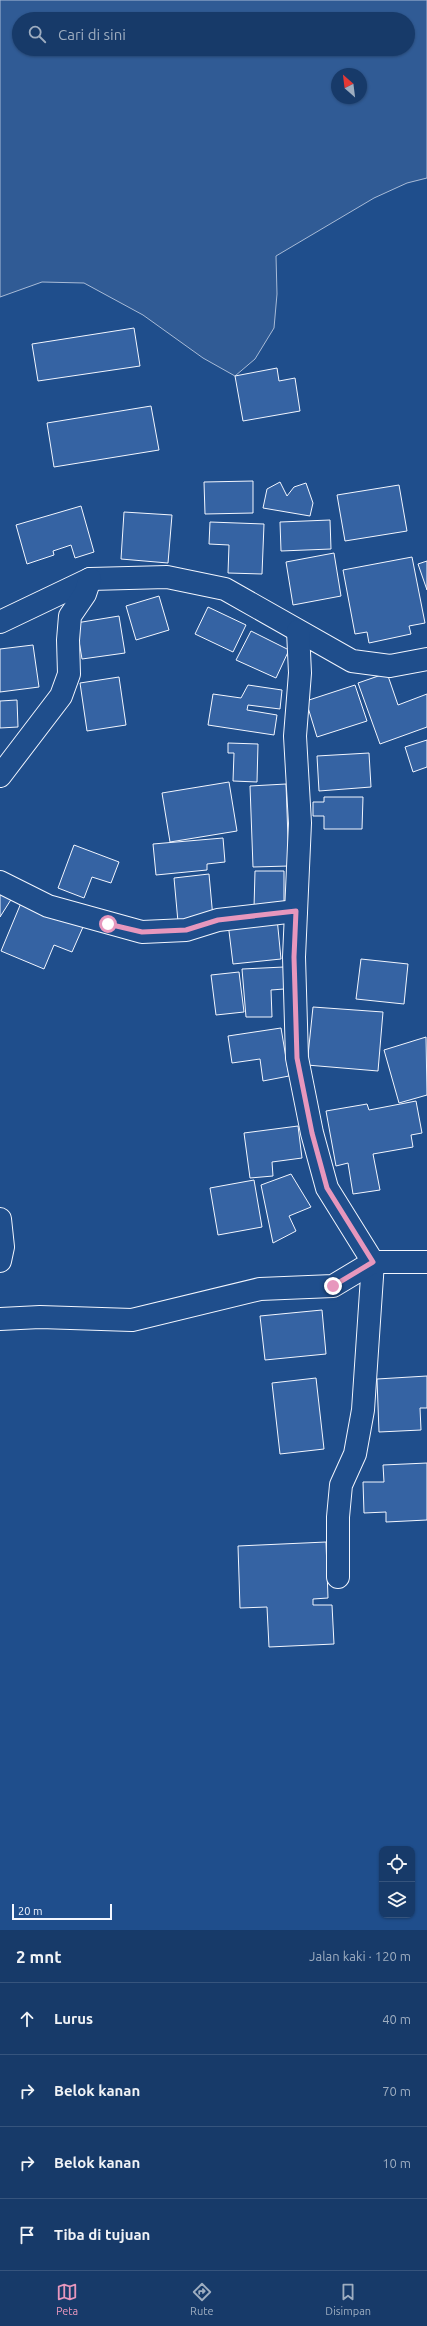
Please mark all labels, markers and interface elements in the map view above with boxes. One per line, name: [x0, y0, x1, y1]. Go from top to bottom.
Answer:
search box: [12, 12, 415, 56]
icon: search: [26, 23, 48, 45]
text: Cari di sini: [58, 26, 126, 43]
north arrow: [331, 68, 367, 104]
route start: [99, 915, 117, 933]
route end: [324, 1277, 342, 1295]
map controls: [379, 1846, 415, 1918]
button: locate: [379, 1846, 415, 1882]
button: layers: [379, 1882, 415, 1918]
scale bar: [12, 1902, 112, 1921]
text: 20 m: [18, 1905, 42, 1917]
text: 2 mnt: [16, 1947, 62, 1966]
text: Jalan kaki · 120 m: [309, 1949, 411, 1963]
icon: ahead: [16, 2008, 38, 2030]
text: Lurus: [54, 2010, 93, 2027]
text: 40 m: [382, 2012, 411, 2026]
icon: right: [16, 2080, 38, 2102]
text: Belok kanan: [54, 2082, 140, 2099]
text: 70 m: [382, 2084, 411, 2098]
icon: right: [16, 2152, 38, 2174]
text: Belok kanan: [54, 2154, 140, 2171]
text: 10 m: [382, 2156, 411, 2170]
icon: arrive: [16, 2224, 38, 2246]
text: Tiba di tujuan: [54, 2226, 150, 2243]
tab: Peta: [56, 2281, 78, 2317]
tab: Rute: [190, 2281, 214, 2317]
tab: Disimpan: [325, 2281, 371, 2317]

